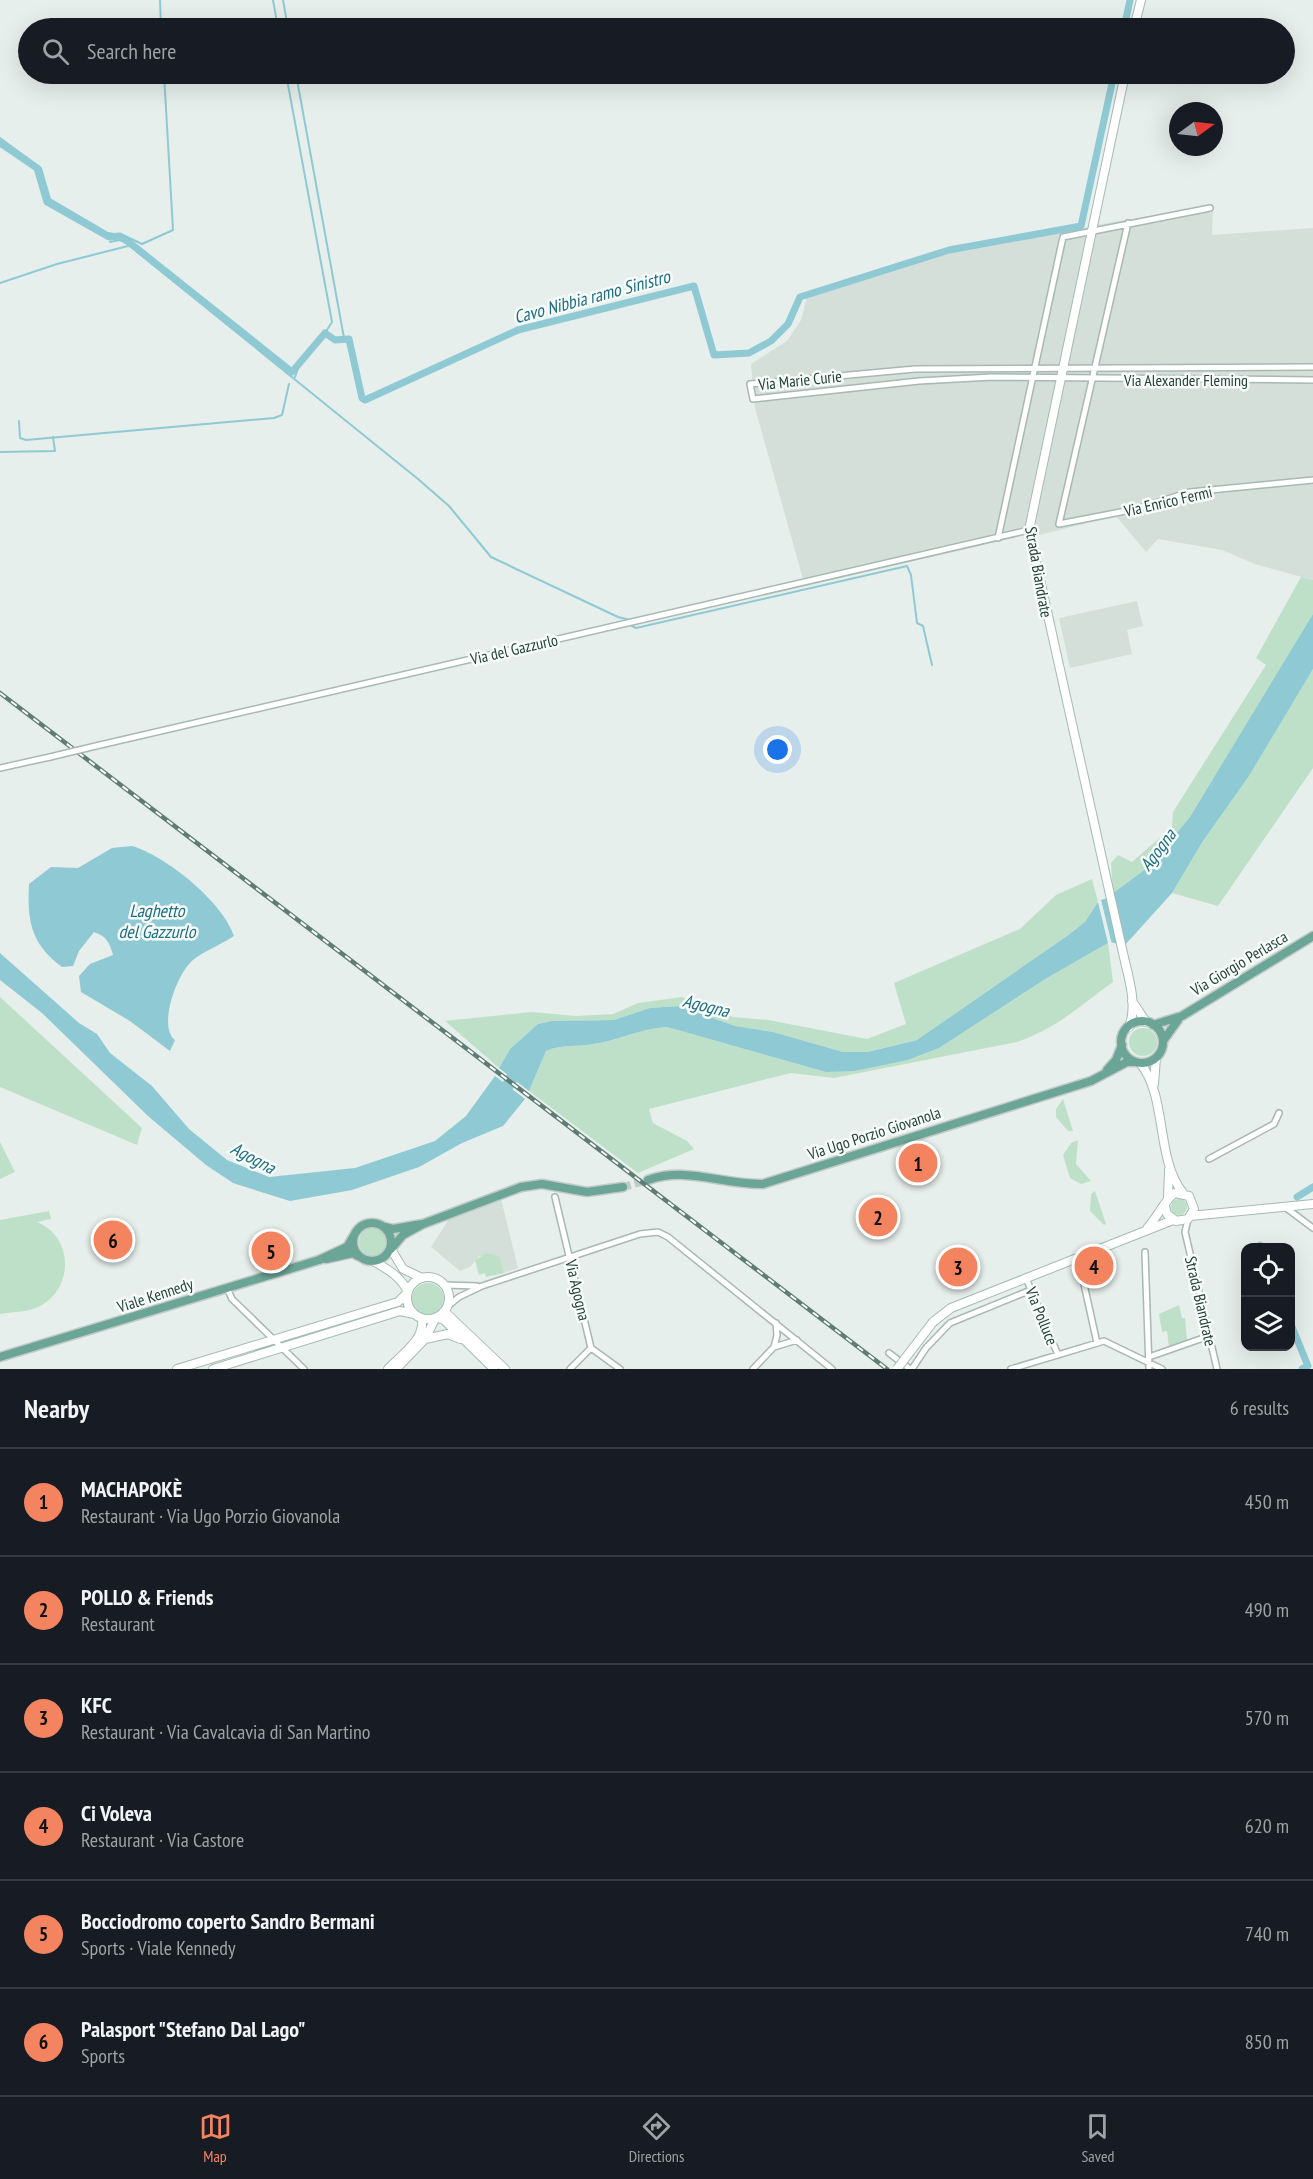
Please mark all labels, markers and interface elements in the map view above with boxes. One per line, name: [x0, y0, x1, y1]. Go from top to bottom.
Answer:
search box: [18, 18, 1295, 84]
icon: search: [39, 35, 72, 68]
text: Search here: [87, 37, 176, 65]
north arrow: [1169, 102, 1223, 156]
water label: Cavo Nibbia ramo Sinistro: [511, 264, 674, 328]
street label: Via Marie Curie: [756, 366, 843, 394]
street label: Via Alexander Fleming: [1123, 370, 1248, 390]
street label: Via Enrico Fermi: [1121, 481, 1214, 521]
street label: Strada Biandrate: [1021, 525, 1057, 619]
street label: Via del Gazzurlo: [467, 629, 560, 669]
your location: [763, 735, 792, 764]
water label: Agogna: [1134, 823, 1181, 875]
water label: Laghetto del Gazzurlo: [119, 899, 197, 943]
street label: Via Giorgio Perlasca: [1186, 926, 1291, 1000]
water label: Agogna: [681, 989, 732, 1023]
street label: Via Ugo Porzio Giovanola: [804, 1102, 943, 1164]
water label: Agogna: [227, 1136, 280, 1179]
pin: 1: [898, 1140, 938, 1186]
pin: 2: [858, 1194, 898, 1240]
pin: 6: [94, 1218, 132, 1262]
pin: 5: [252, 1228, 290, 1274]
map controls: [1241, 1243, 1295, 1351]
button: locate: [1241, 1243, 1295, 1297]
pin: 3: [938, 1244, 978, 1290]
pin: 4: [1074, 1244, 1114, 1288]
street label: Strada Biandrate: [1181, 1254, 1221, 1348]
street label: Via Agogna: [561, 1257, 595, 1322]
street label: Viale Kennedy: [114, 1273, 195, 1317]
street label: Via Polluce: [1021, 1283, 1063, 1348]
button: layers: [1241, 1297, 1295, 1351]
text: Nearby: [24, 1392, 89, 1425]
text: 6 results: [1230, 1395, 1289, 1421]
text: MACHAPOKÈ: [81, 1475, 182, 1503]
text: 1: [39, 1489, 48, 1515]
text: 450 m: [1245, 1489, 1289, 1515]
text: Restaurant · Via Ugo Porzio Giovanola: [81, 1503, 340, 1529]
text: POLLO & Friends: [81, 1583, 213, 1611]
text: 2: [39, 1597, 48, 1623]
text: 490 m: [1245, 1597, 1289, 1623]
text: Restaurant: [81, 1611, 155, 1637]
text: KFC: [81, 1691, 112, 1719]
text: 3: [39, 1705, 48, 1731]
text: 570 m: [1245, 1705, 1289, 1731]
text: Restaurant · Via Cavalcavia di San Martino: [81, 1719, 370, 1745]
text: Ci Voleva: [81, 1799, 152, 1827]
text: 4: [39, 1813, 48, 1839]
text: 620 m: [1245, 1813, 1289, 1839]
text: Restaurant · Via Castore: [81, 1827, 244, 1853]
text: Bocciodromo coperto Sandro Bermani: [81, 1907, 375, 1935]
text: 5: [39, 1921, 48, 1947]
text: 740 m: [1245, 1921, 1289, 1947]
text: Sports · Viale Kennedy: [81, 1935, 235, 1961]
text: Palasport "Stefano Dal Lago": [81, 2015, 305, 2043]
text: 6: [39, 2029, 48, 2055]
text: 850 m: [1245, 2029, 1289, 2055]
text: Sports: [81, 2043, 125, 2069]
tab: Map: [199, 2110, 232, 2166]
tab: Directions: [629, 2110, 684, 2166]
tab: Saved: [1081, 2110, 1114, 2166]

